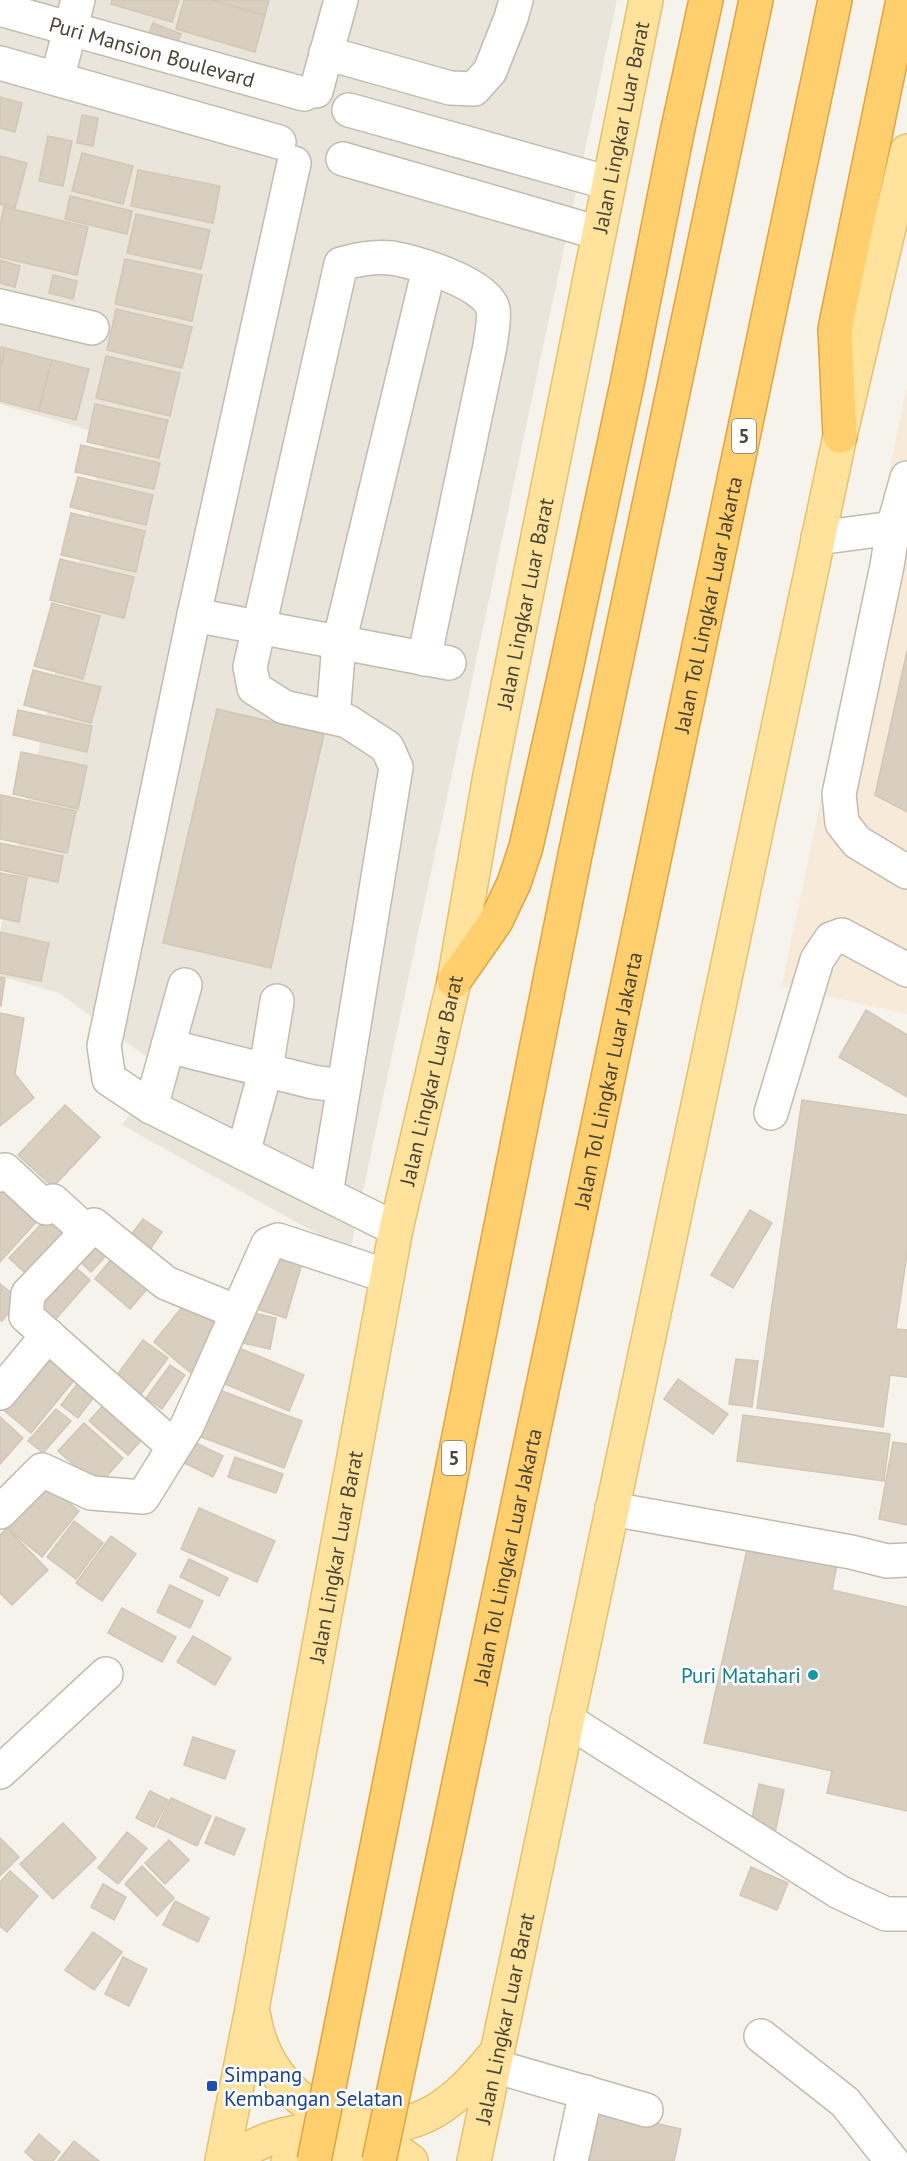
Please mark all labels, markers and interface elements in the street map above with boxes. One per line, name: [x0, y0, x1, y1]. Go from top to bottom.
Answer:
street label: Puri Mansion Boulevard: [46, 10, 258, 93]
street label: Jalan Lingkar Luar Barat: [586, 19, 655, 236]
road number: 5: [732, 419, 756, 453]
street label: Jalan Tol Lingkar Luar Jakarta: [667, 474, 748, 736]
street label: Jalan Lingkar Luar Barat: [490, 495, 559, 712]
street label: Jalan Tol Lingkar Luar Jakarta: [567, 949, 648, 1212]
street label: Jalan Lingkar Luar Barat: [393, 973, 468, 1189]
street label: Jalan Tol Lingkar Luar Jakarta: [466, 1426, 547, 1688]
road number: 5: [442, 1441, 466, 1475]
street label: Jalan Lingkar Luar Barat: [303, 1448, 368, 1666]
place label: Puri Matahari: [681, 1662, 801, 1689]
marker: Puri Matahari: [806, 1668, 820, 1682]
street label: Jalan Lingkar Luar Barat: [469, 1910, 540, 2127]
place label: Simpang Kembangan Selatan: [224, 2061, 403, 2112]
marker: Simpang Kembangan Selatan: [205, 2079, 219, 2093]

